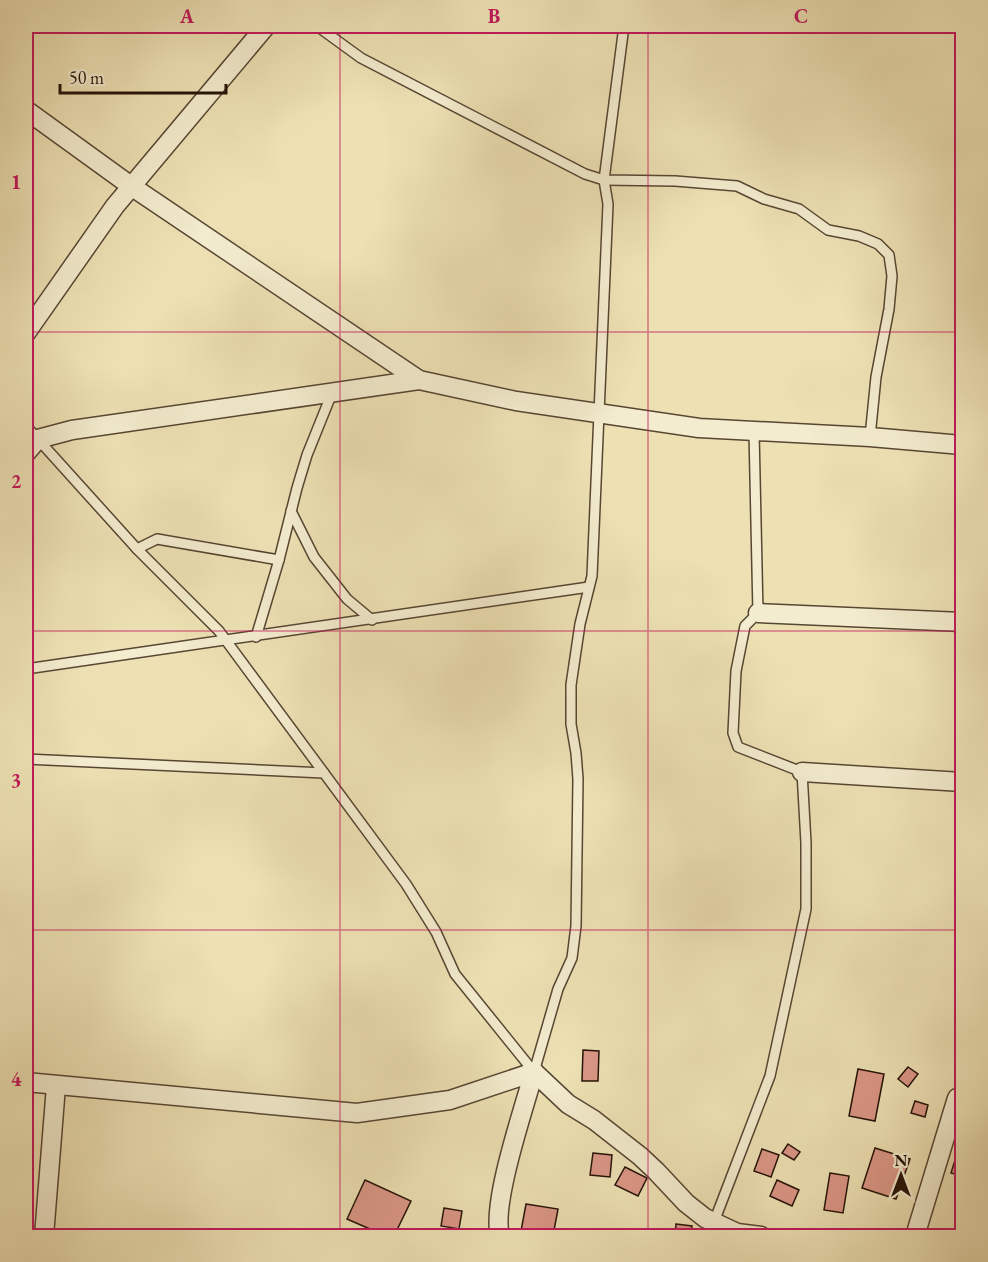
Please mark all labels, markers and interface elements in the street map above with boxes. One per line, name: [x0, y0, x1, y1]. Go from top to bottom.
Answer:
text: A: [179, 3, 195, 29]
text: B: [488, 3, 500, 29]
text: C: [794, 3, 808, 29]
scale bar: [60, 57, 226, 95]
text: 50 m: [69, 66, 104, 89]
text: 1: [11, 169, 21, 195]
text: 2: [11, 468, 22, 494]
text: 3: [11, 767, 21, 793]
text: 4: [11, 1066, 22, 1092]
north arrow: [871, 1145, 931, 1205]
text: N: [895, 1150, 908, 1171]

